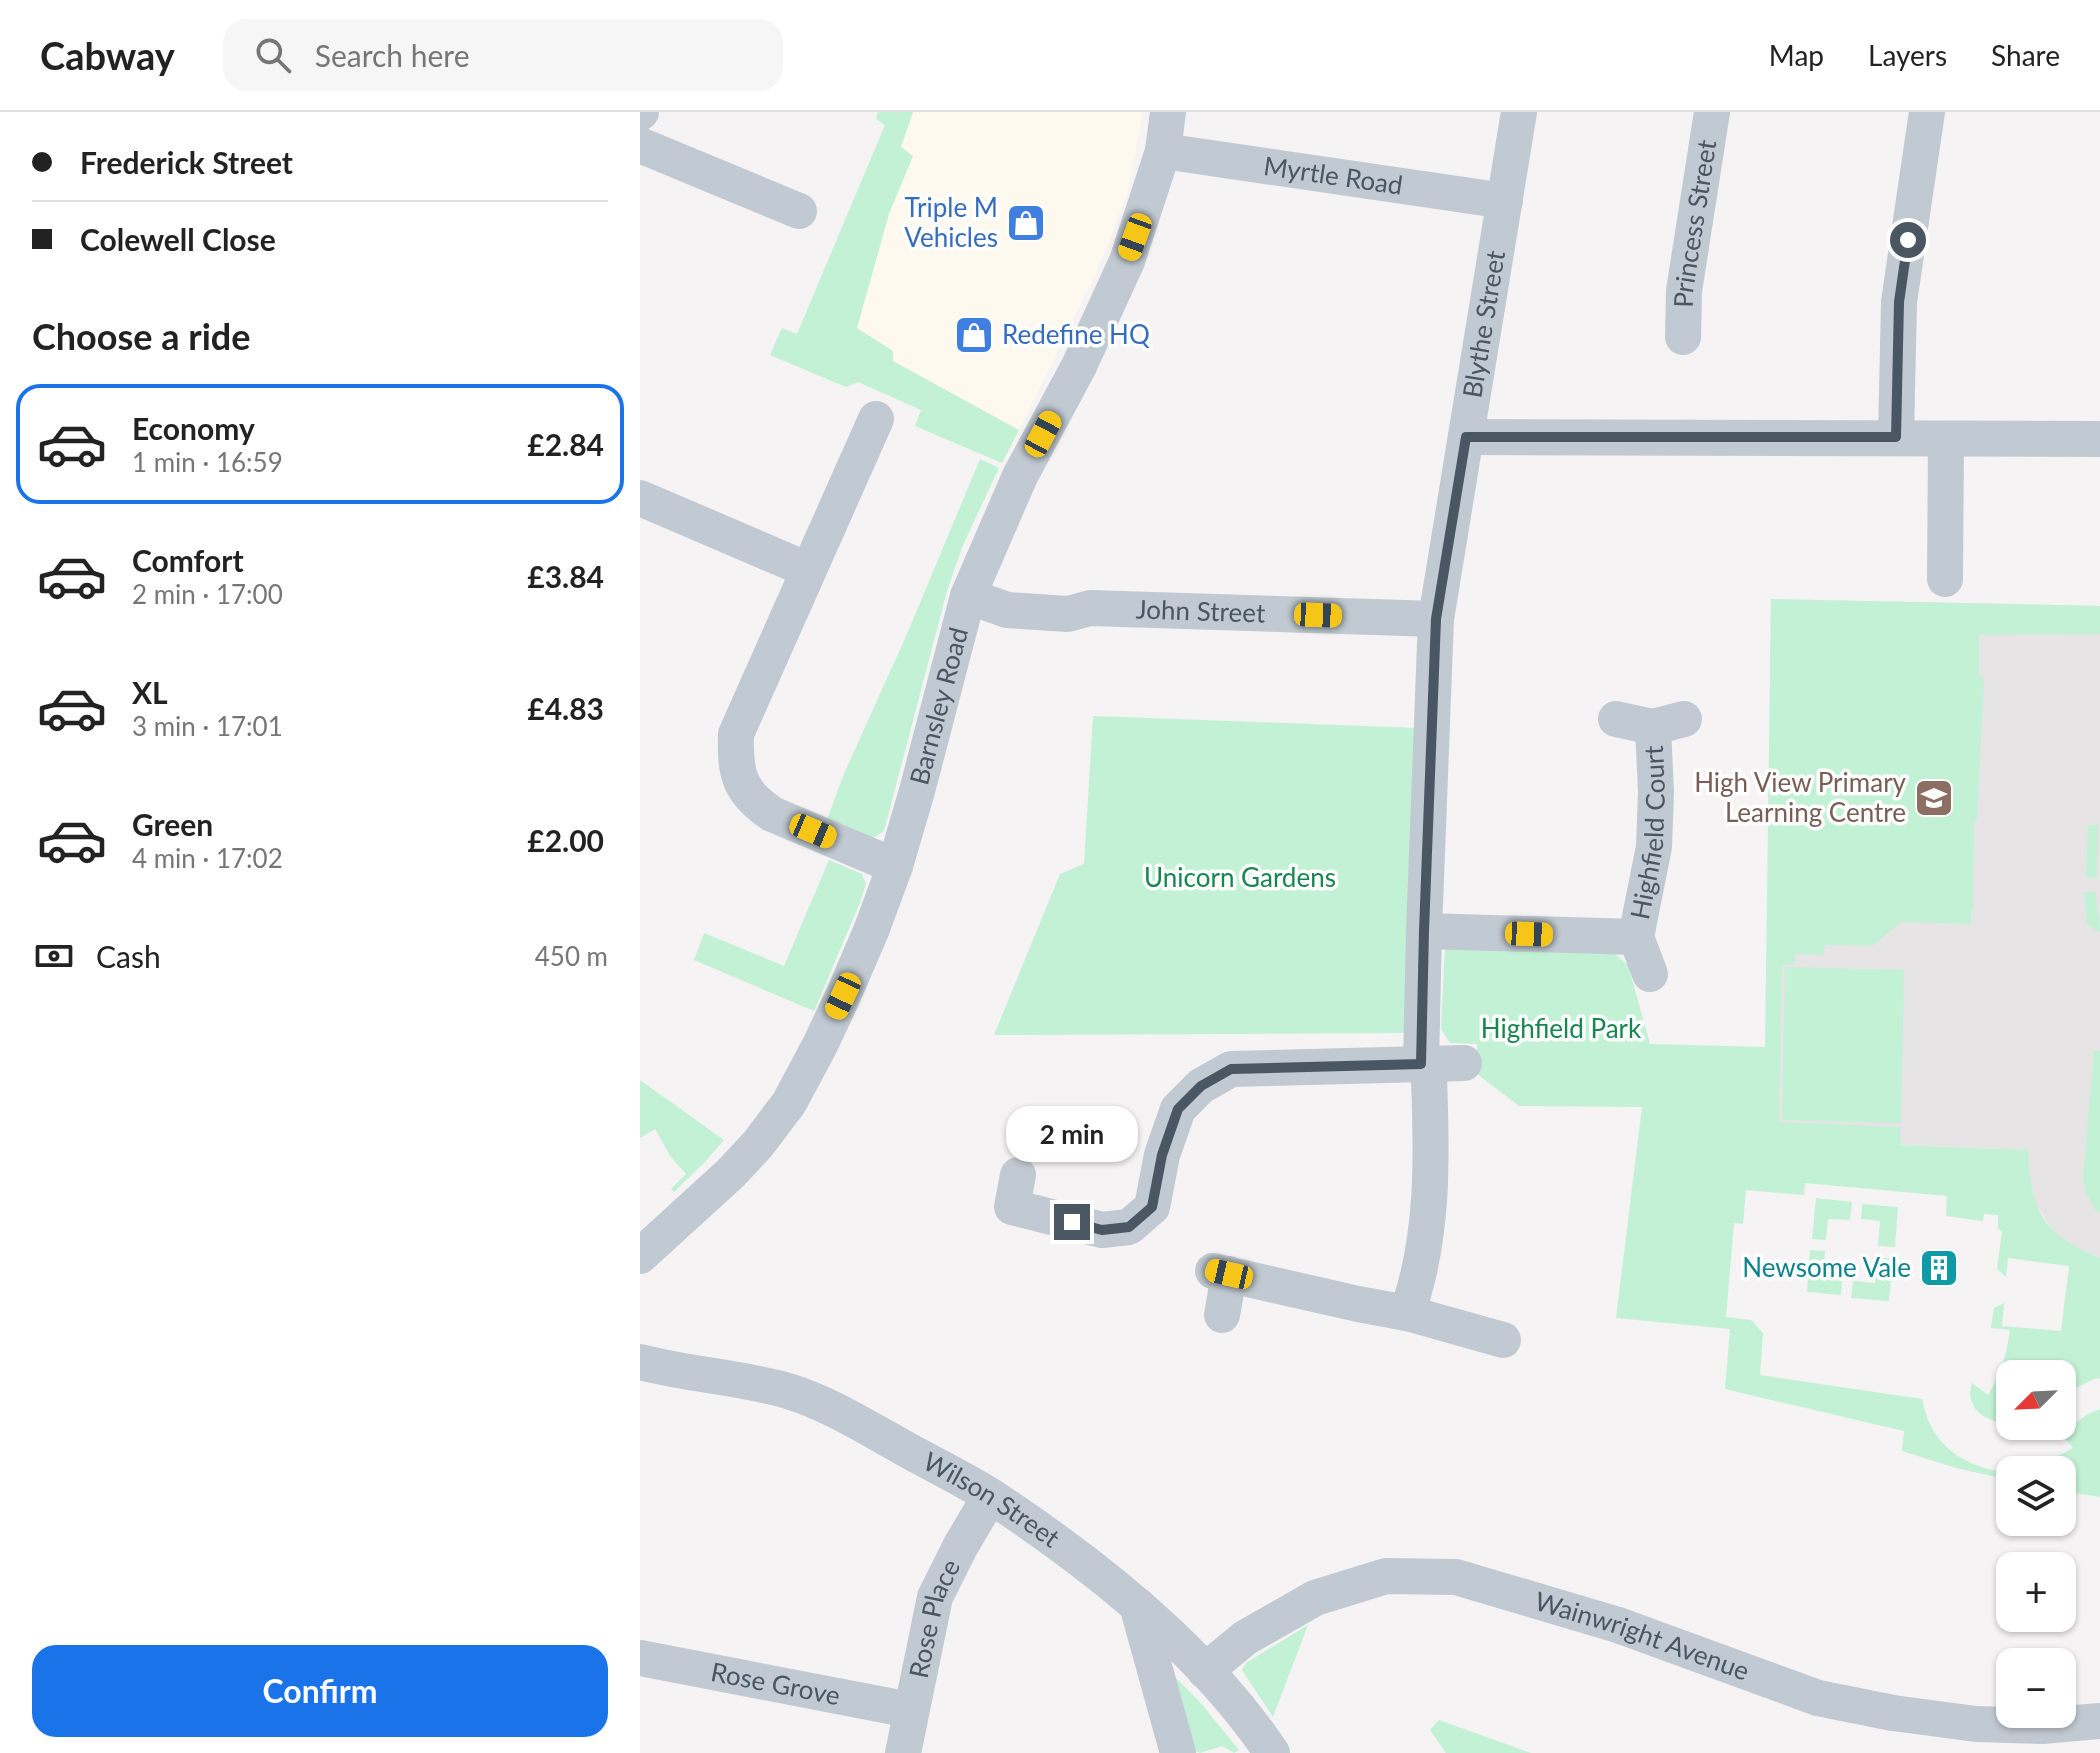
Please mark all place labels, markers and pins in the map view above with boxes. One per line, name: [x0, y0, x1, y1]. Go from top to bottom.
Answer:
place label: Triple M Vehicles: [904, 191, 998, 253]
shop icon: Triple M Vehicles: [1005, 202, 1047, 244]
shop icon: Redefine HQ: [953, 314, 995, 356]
place label: Redefine HQ: [1002, 318, 1150, 350]
place label: High View Primary Learning Centre: [1694, 766, 1907, 828]
school or university icon: High View Primary Learning Centre: [1913, 777, 1955, 819]
building icon: Newsome Vale: [1918, 1247, 1960, 1289]
place label: Newsome Vale: [1742, 1251, 1911, 1283]

